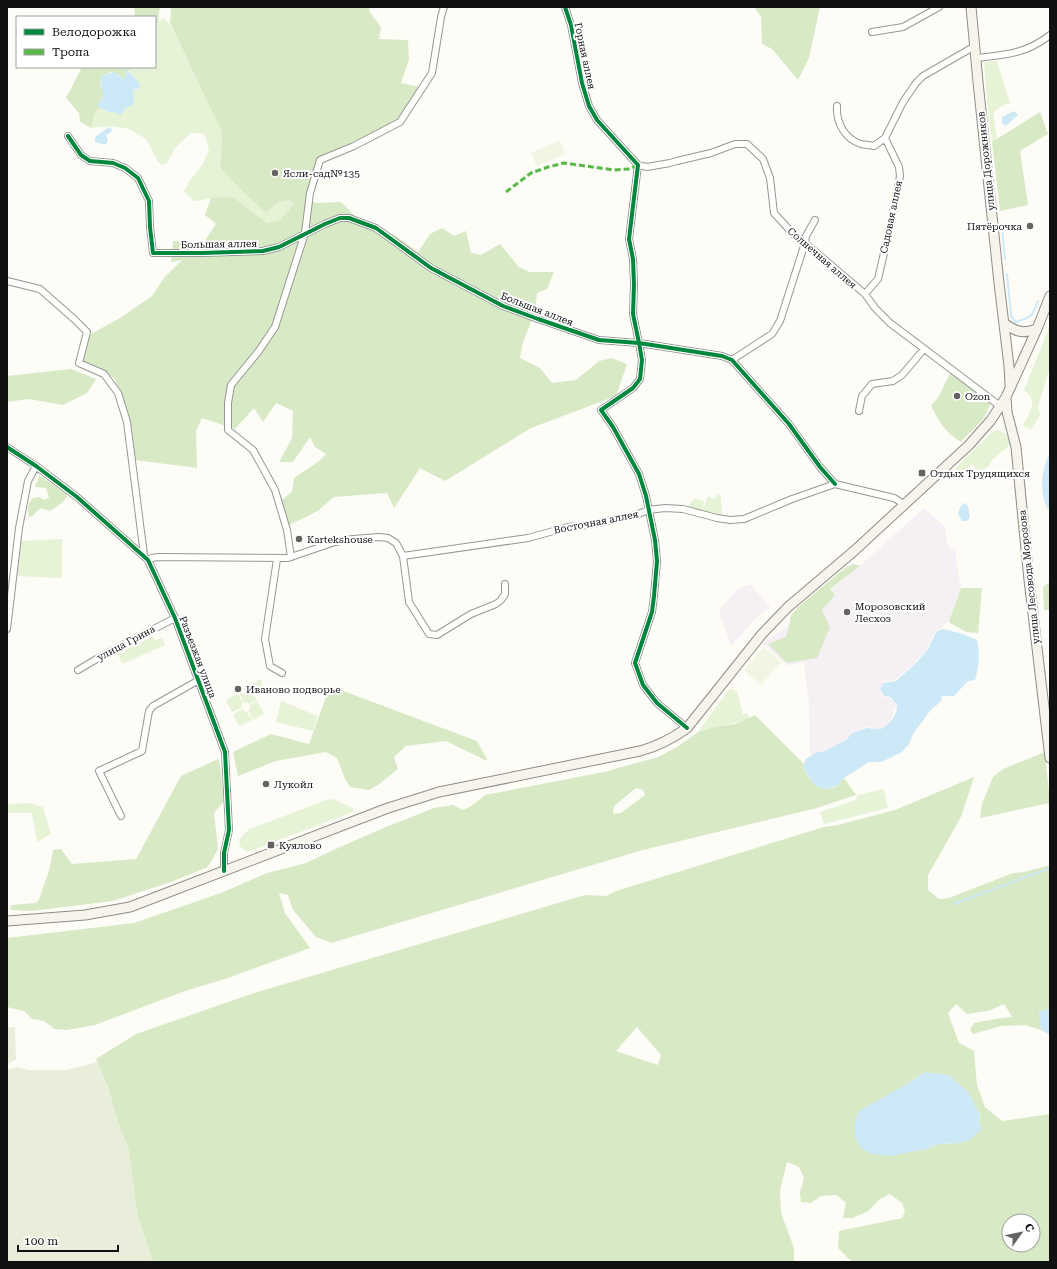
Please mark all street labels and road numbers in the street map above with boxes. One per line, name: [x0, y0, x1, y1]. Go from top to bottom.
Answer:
street label: Горная аллея: [573, 22, 597, 91]
street label: улица Дорожников: [975, 111, 997, 211]
street label: Садовая аллея: [878, 179, 904, 254]
street label: Солнечная аллея: [785, 225, 859, 291]
street label: Большая аллея: [181, 238, 258, 250]
street label: Большая аллея: [499, 290, 575, 328]
street label: Восточная аллея: [553, 508, 640, 536]
street label: улица Лесовода Морозова: [1016, 509, 1042, 645]
street label: Разъезжая улица: [177, 615, 219, 700]
street label: улица Грина: [95, 623, 157, 663]

